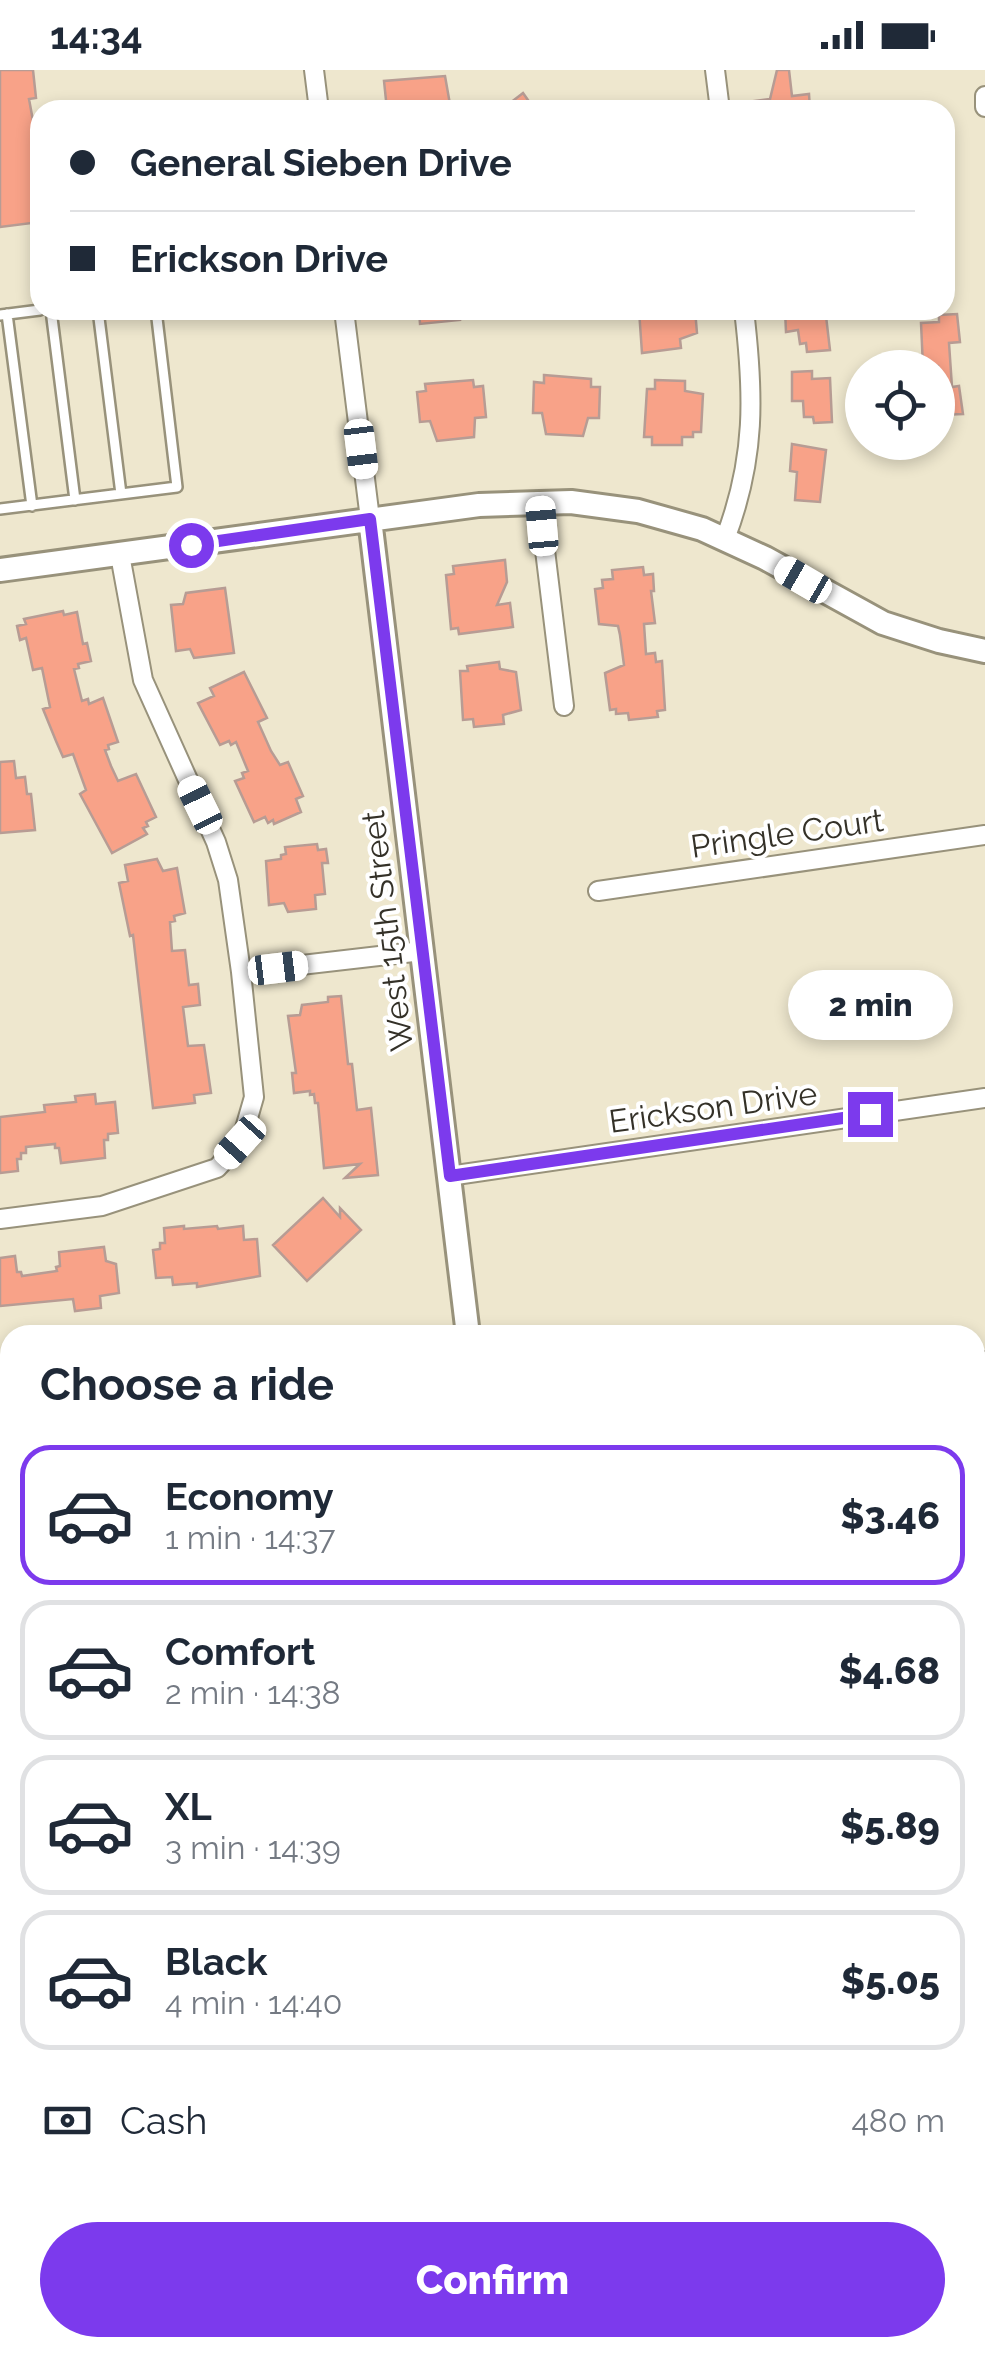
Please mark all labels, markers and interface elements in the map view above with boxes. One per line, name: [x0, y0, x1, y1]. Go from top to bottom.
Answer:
text: 14:34: [50, 13, 143, 58]
text: General Sieben Drive: [130, 140, 512, 185]
text: Erickson Drive: [130, 236, 388, 281]
map controls: [845, 350, 955, 460]
button: locate: [845, 350, 955, 460]
car: [342, 417, 380, 481]
car: [524, 495, 560, 557]
route start: [169, 523, 214, 568]
car: [770, 552, 836, 608]
car: [173, 771, 227, 839]
street label: Pringle Court: [688, 801, 886, 865]
street label: West 15th Street: [354, 808, 420, 1053]
car: [246, 949, 310, 987]
callout: 2 min: [788, 969, 952, 1039]
text: 2 min: [828, 986, 913, 1023]
street label: Erickson Drive: [607, 1074, 819, 1140]
route end: [848, 1092, 893, 1137]
car: [209, 1110, 271, 1174]
text: Choose a ride: [40, 1358, 334, 1411]
icon: car: [45, 1470, 135, 1560]
text: Economy: [165, 1474, 334, 1519]
text: $3.46: [840, 1493, 940, 1538]
text: 1 min · 14:37: [165, 1519, 336, 1556]
icon: car: [45, 1625, 135, 1715]
text: Comfort: [165, 1629, 315, 1674]
text: $4.68: [838, 1648, 940, 1693]
text: 2 min · 14:38: [165, 1674, 341, 1711]
icon: car: [45, 1780, 135, 1870]
text: XL: [165, 1784, 212, 1829]
text: $5.89: [840, 1803, 940, 1848]
text: 3 min · 14:39: [165, 1829, 341, 1866]
icon: car: [45, 1935, 135, 2025]
text: Black: [165, 1939, 267, 1984]
text: $5.05: [841, 1958, 940, 2003]
text: 4 min · 14:40: [165, 1984, 342, 2021]
icon: cash: [40, 2093, 95, 2148]
text: Cash: [120, 2098, 207, 2143]
text: 480 m: [851, 2102, 945, 2139]
button: Confirm: [40, 2222, 945, 2337]

